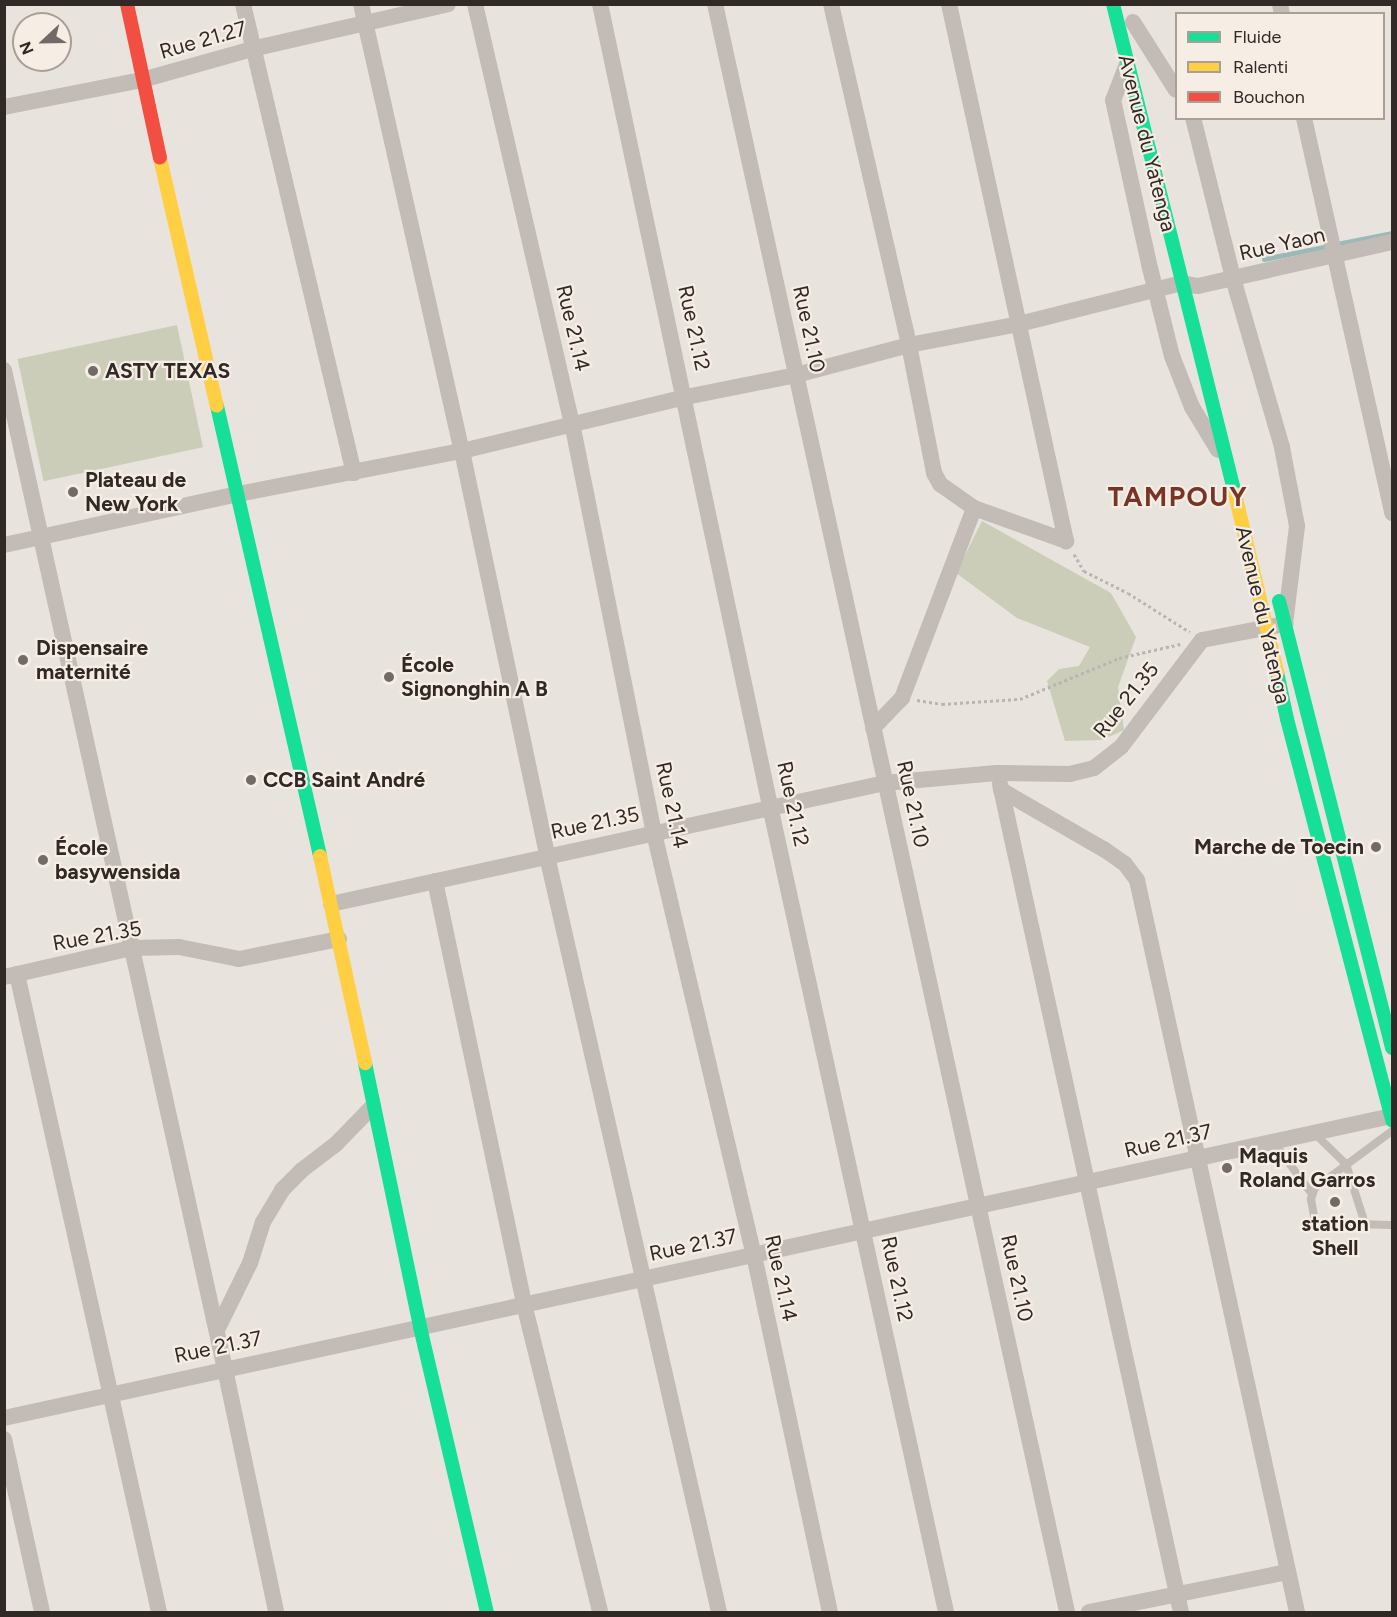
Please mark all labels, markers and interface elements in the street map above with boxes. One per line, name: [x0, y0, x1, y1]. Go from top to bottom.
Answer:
north arrow: [12, 12, 72, 72]
legend: [1175, 12, 1385, 120]
street label: Rue 21.27: [157, 16, 249, 64]
text: Fluide: [1233, 26, 1281, 48]
text: N: [16, 39, 38, 57]
street label: Avenue du Yatenga: [1113, 52, 1181, 234]
text: Ralenti: [1233, 56, 1288, 78]
text: Bouchon: [1233, 86, 1305, 108]
street label: Rue Yaon: [1237, 222, 1327, 266]
street label: Rue 21.14: [551, 282, 595, 374]
street label: Rue 21.12: [673, 283, 715, 373]
street label: Rue 21.10: [787, 283, 831, 375]
place label: ASTY TEXAS: [105, 358, 230, 384]
marker: ASTY TEXAS: [86, 364, 100, 378]
place label: Plateau de New York: [85, 467, 186, 517]
district label: TAMPOUY: [1108, 481, 1248, 513]
marker: Plateau de New York: [66, 485, 80, 499]
street label: Avenue du Yatenga: [1230, 524, 1296, 706]
place label: Dispensaire maternité: [36, 635, 148, 685]
marker: Dispensaire maternité: [14, 651, 32, 669]
place label: École Signonghin A B: [401, 652, 548, 702]
street label: Rue 21.35: [1088, 657, 1164, 743]
marker: École Signonghin A B: [382, 670, 396, 684]
street label: Rue 21.10: [891, 758, 935, 850]
street label: Rue 21.14: [651, 759, 693, 851]
street label: Rue 21.12: [772, 759, 814, 849]
place label: CCB Saint André: [263, 767, 425, 793]
marker: CCB Saint André: [244, 773, 258, 787]
street label: Rue 21.35: [548, 801, 642, 845]
place label: Marche de Toecin: [1194, 834, 1364, 860]
place label: École basywensida: [55, 835, 180, 885]
marker: Marche de Toecin: [1369, 840, 1383, 854]
marker: École basywensida: [36, 853, 50, 867]
street label: Rue 21.35: [51, 916, 143, 956]
street label: Rue 21.37: [1122, 1119, 1214, 1163]
place label: Maquis Roland Garros: [1239, 1143, 1375, 1193]
marker: Maquis Roland Garros: [1220, 1161, 1234, 1175]
marker: station Shell: [1328, 1195, 1342, 1209]
place label: station Shell: [1301, 1211, 1369, 1261]
street label: Rue 21.37: [647, 1223, 739, 1267]
street label: Rue 21.14: [760, 1232, 802, 1324]
street label: Rue 21.10: [995, 1232, 1039, 1324]
street label: Rue 21.12: [876, 1234, 918, 1324]
street label: Rue 21.37: [172, 1325, 264, 1369]

